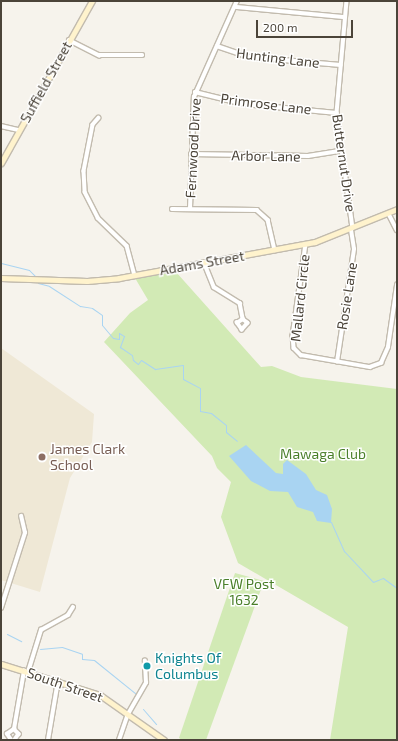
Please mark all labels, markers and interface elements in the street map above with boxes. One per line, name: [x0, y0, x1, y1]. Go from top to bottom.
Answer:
scale bar: [258, 12, 355, 38]
text: 200 m: [263, 20, 297, 34]
street label: Suffield Street: [17, 38, 75, 126]
street label: Hunting Lane: [235, 45, 321, 71]
street label: Primrose Lane: [220, 90, 312, 118]
street label: Fernwood Drive: [182, 97, 204, 199]
street label: Butternut Drive: [329, 113, 359, 213]
street label: Arbor Lane: [231, 147, 301, 165]
street label: Adams Street: [158, 247, 246, 279]
street label: Mallard Circle: [287, 253, 313, 343]
street label: Rosie Lane: [333, 261, 361, 331]
place label: James Clark School: [50, 441, 125, 474]
park label: Mawaga Club: [280, 446, 366, 462]
marker: James Clark School: [37, 452, 47, 462]
park label: VFW Post 1632: [213, 576, 275, 608]
place label: Knights Of Columbus: [155, 650, 221, 682]
marker: Knights Of Columbus: [142, 661, 152, 671]
street label: South Street: [25, 664, 105, 706]

